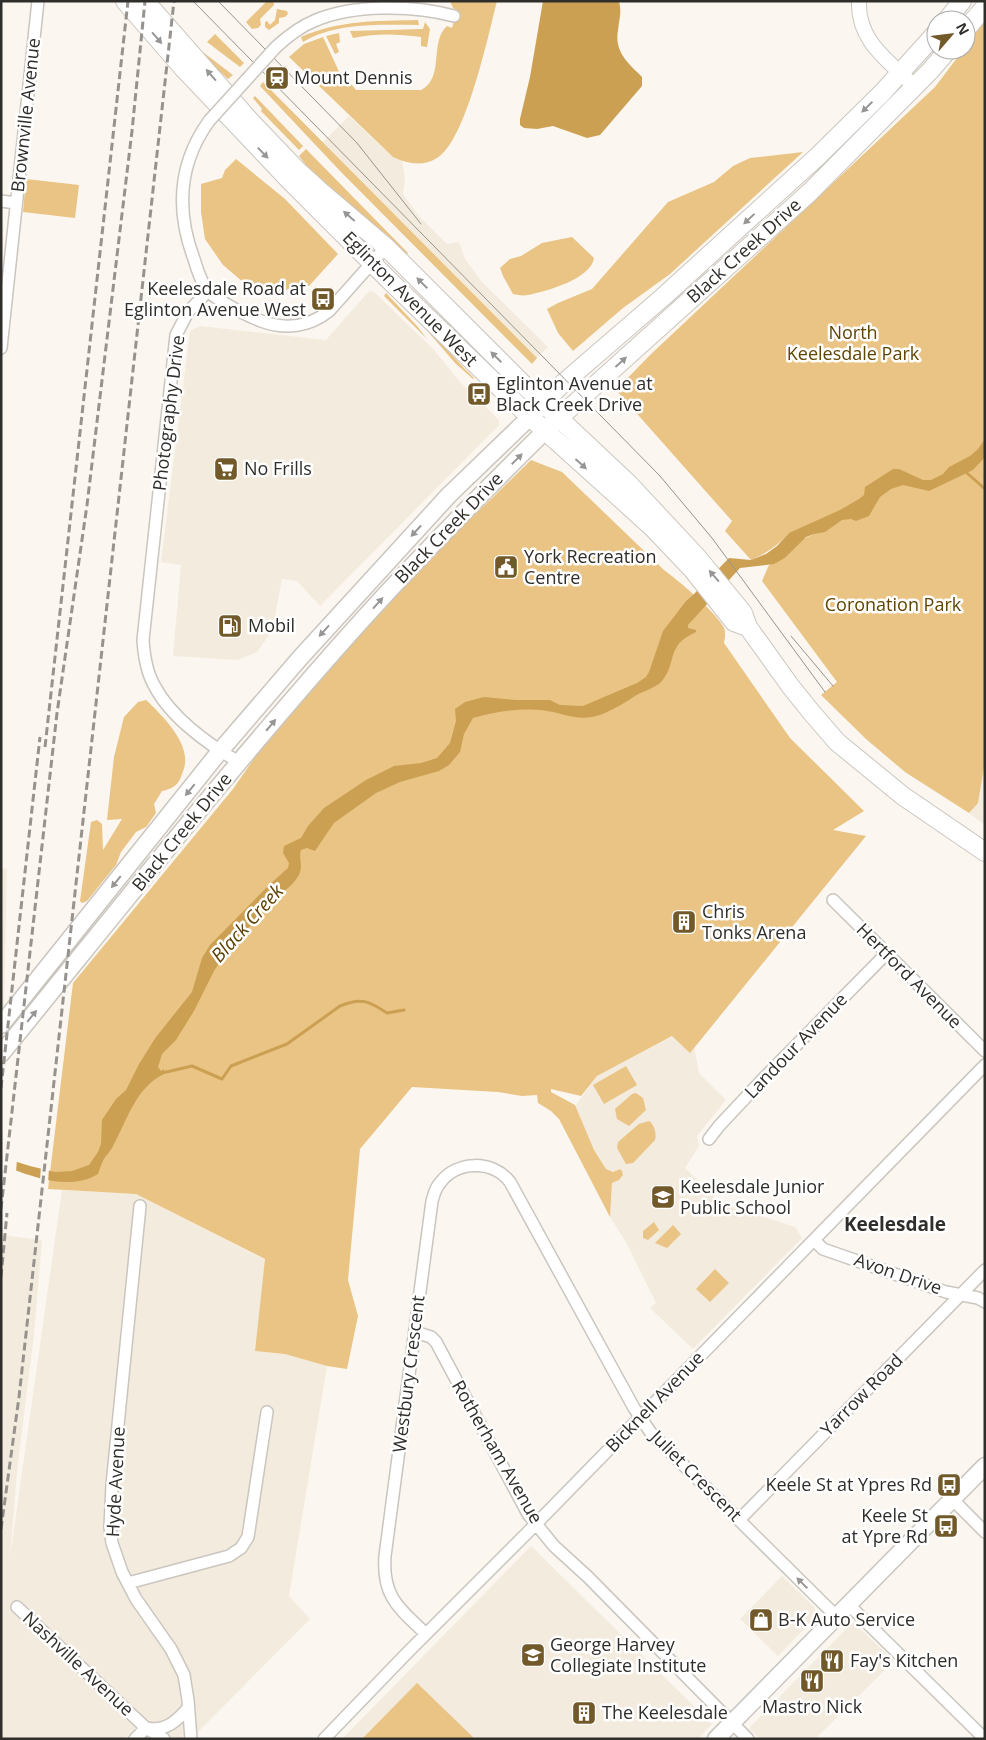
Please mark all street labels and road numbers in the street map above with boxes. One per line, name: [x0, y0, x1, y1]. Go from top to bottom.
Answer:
street label: Brownville Avenue: [5, 37, 45, 193]
street label: Black Creek Drive: [681, 192, 806, 308]
street label: Eglinton Avenue West: [338, 225, 484, 371]
street label: Photography Drive: [147, 334, 189, 492]
street label: Black Creek Drive: [389, 466, 508, 588]
street label: Black Creek Drive: [126, 767, 236, 896]
street label: Hertford Avenue: [852, 917, 968, 1033]
street label: Landour Avenue: [739, 987, 852, 1103]
street label: Avon Drive: [851, 1247, 945, 1299]
street label: Westbury Crescent: [386, 1294, 430, 1454]
street label: Bicknell Avenue: [600, 1346, 709, 1457]
street label: Yarrow Road: [815, 1348, 908, 1441]
street label: Rotherham Avenue: [447, 1375, 549, 1528]
street label: Juliet Crescent: [644, 1423, 748, 1526]
street label: Hyde Avenue: [100, 1426, 130, 1538]
street label: Nashville Avenue: [18, 1606, 139, 1721]

